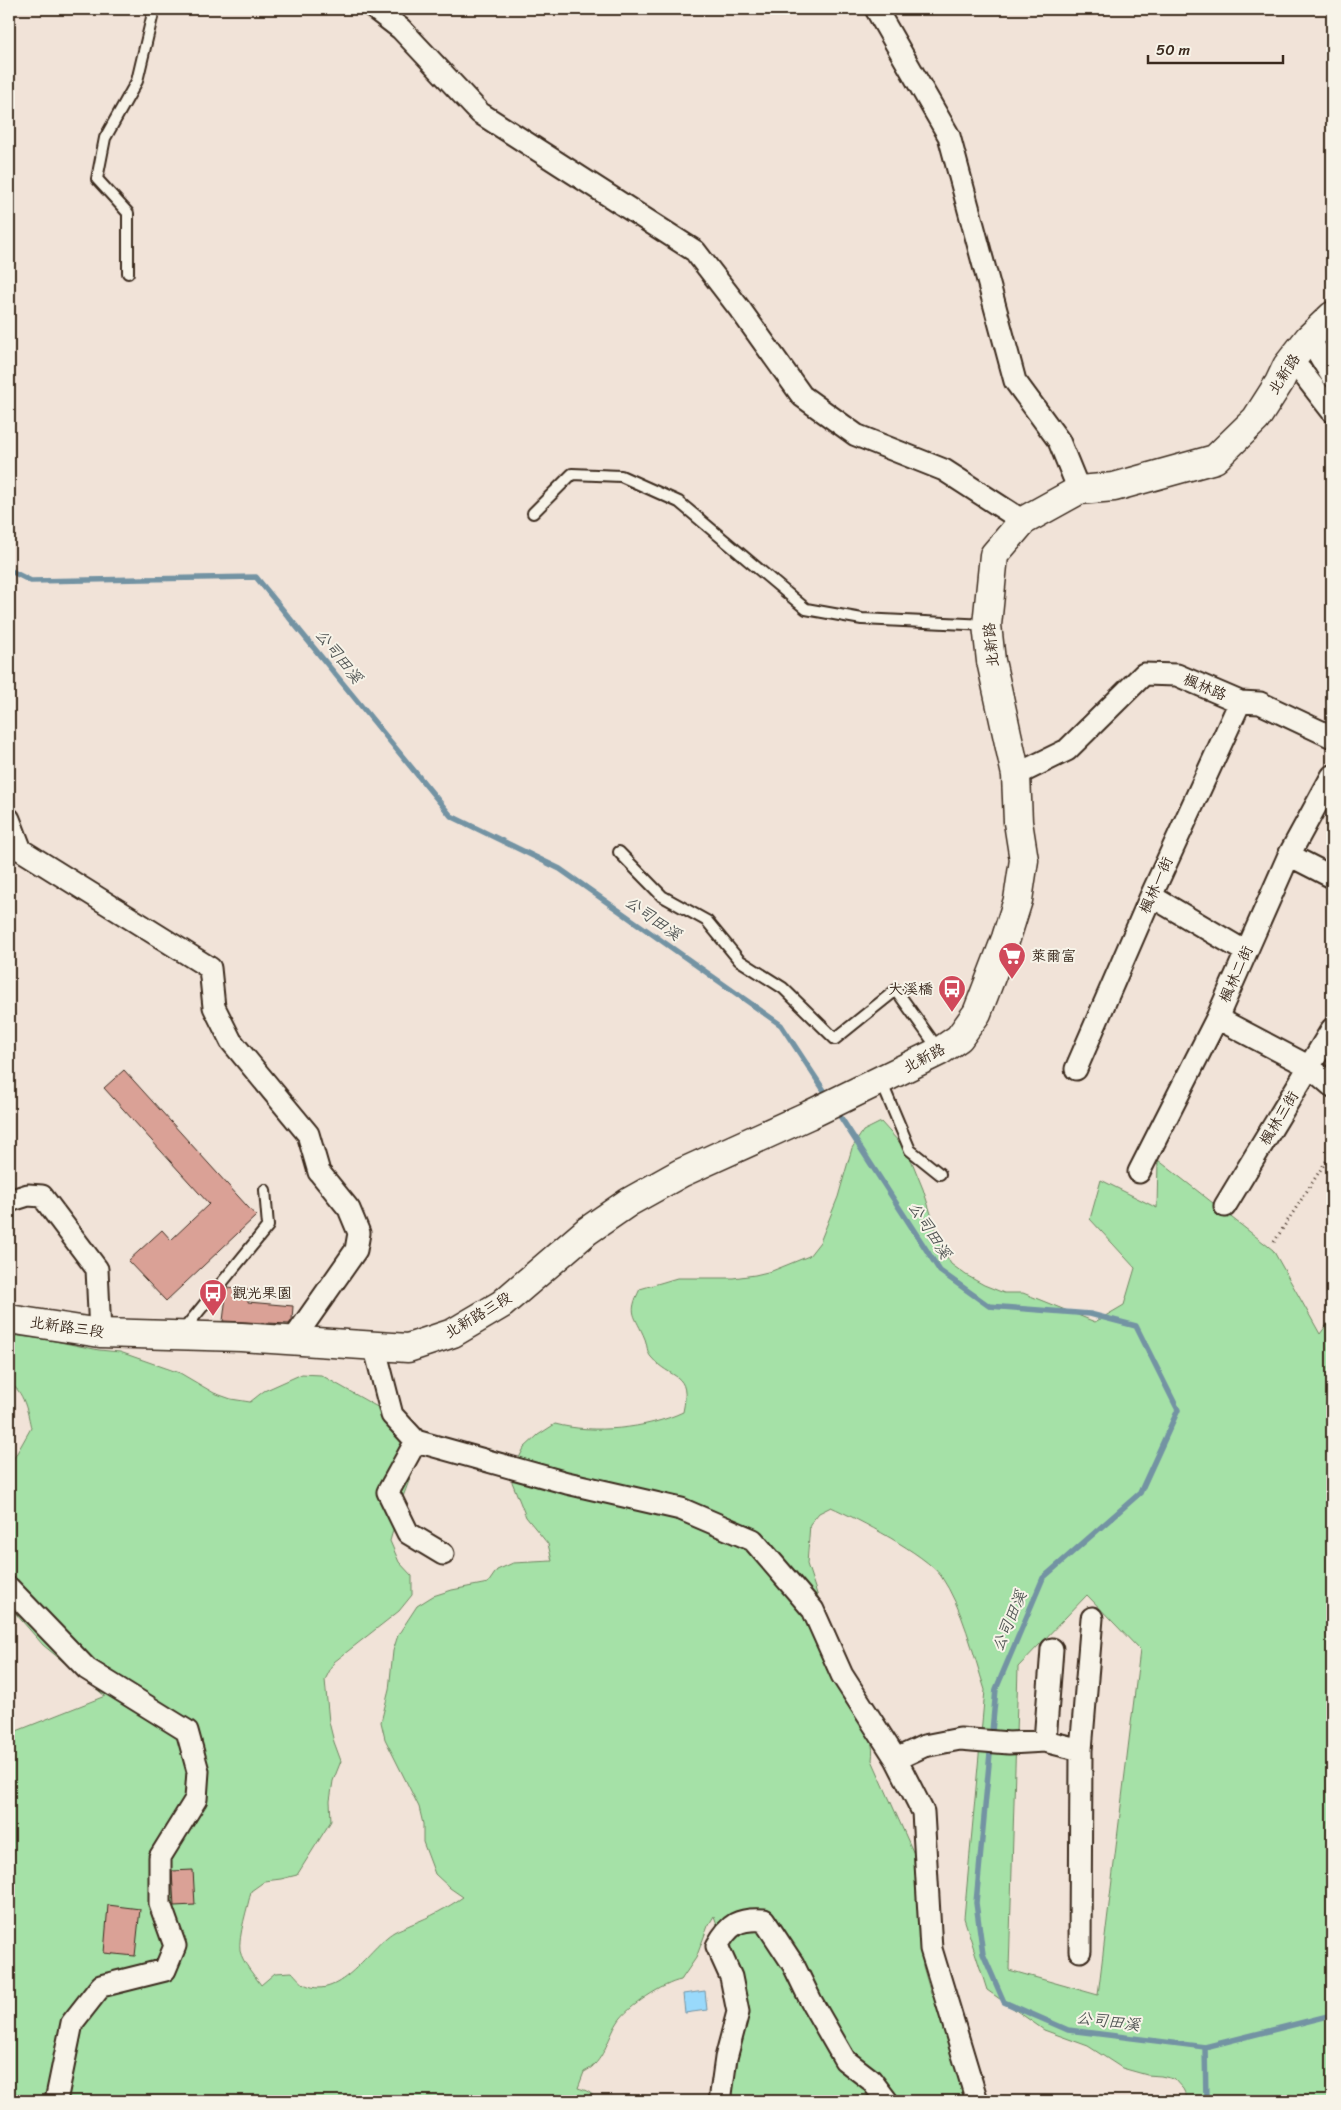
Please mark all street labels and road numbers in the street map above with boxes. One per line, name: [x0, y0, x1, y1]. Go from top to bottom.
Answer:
street label: 北新路: [1261, 348, 1307, 400]
street label: 北新路: [976, 621, 1006, 669]
street label: 楓林路: [1179, 666, 1231, 708]
street label: 楓林一街: [1132, 852, 1180, 918]
street label: 楓林二街: [1212, 941, 1260, 1007]
street label: 北新路: [898, 1036, 950, 1080]
street label: 楓林三街: [1252, 1086, 1306, 1150]
street label: 北新路三段: [439, 1285, 517, 1345]
street label: 北新路三段: [28, 1309, 106, 1345]

